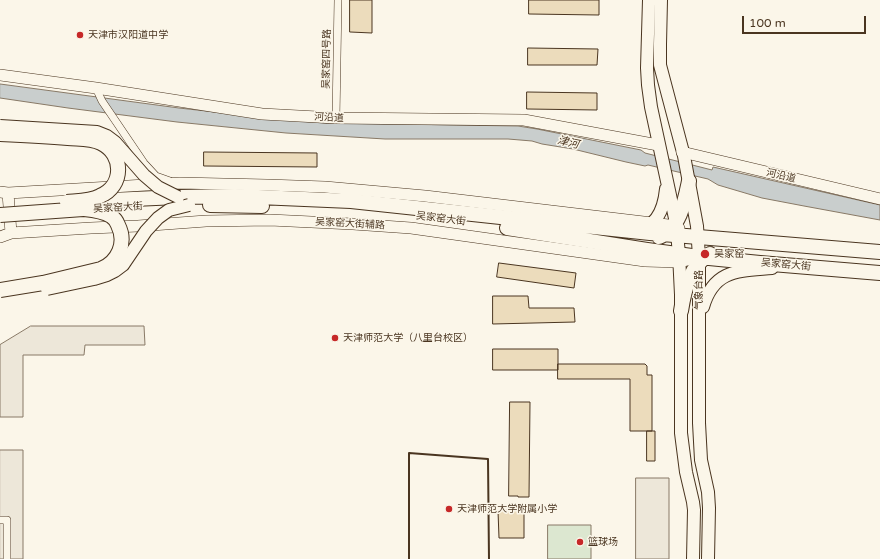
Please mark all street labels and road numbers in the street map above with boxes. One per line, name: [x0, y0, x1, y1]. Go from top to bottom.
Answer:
street label: 吴家窑四号路: [320, 29, 334, 89]
street label: 河沿道: [314, 111, 344, 125]
street label: 河沿道: [765, 167, 797, 185]
street label: 吴家窑大街: [93, 201, 143, 215]
street label: 吴家窑大街: [415, 210, 467, 228]
street label: 吴家窑大街辅路: [315, 216, 385, 232]
street label: 吴家窑大街: [761, 257, 811, 273]
street label: 气象台路: [693, 270, 705, 310]

